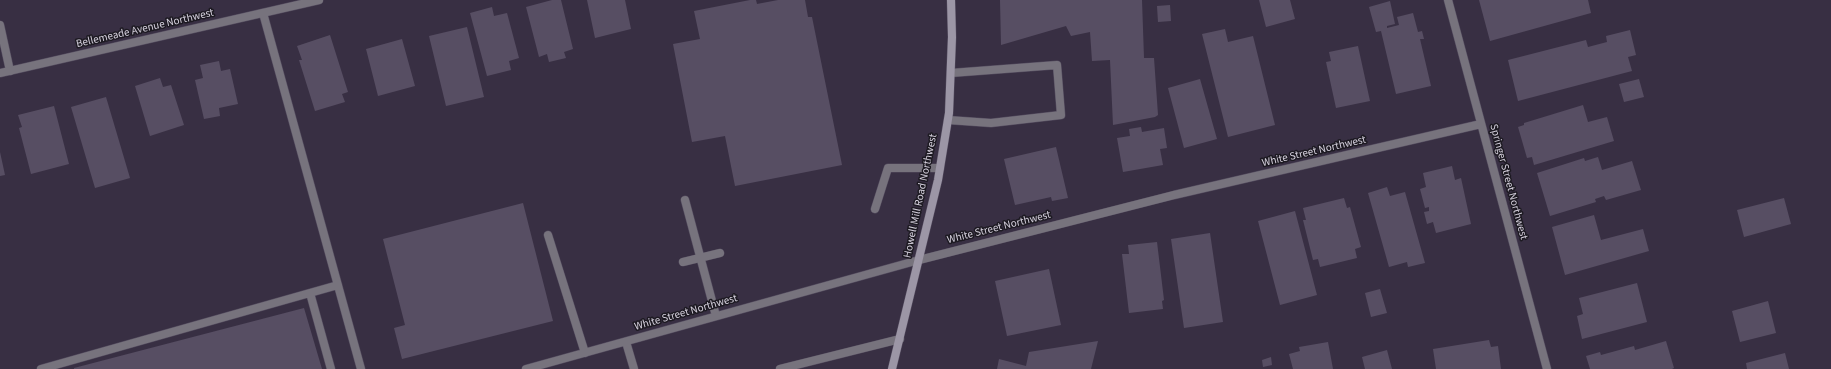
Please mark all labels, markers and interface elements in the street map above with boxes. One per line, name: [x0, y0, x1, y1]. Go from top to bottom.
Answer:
street label: Bellemeade Avenue Northwest: [75, 7, 215, 51]
street label: Springer Street Northwest: [1486, 123, 1530, 241]
street label: Howell Mill Road Northwest: [901, 133, 941, 259]
street label: White Street Northwest: [1261, 134, 1367, 170]
street label: White Street Northwest: [946, 209, 1052, 247]
street label: White Street Northwest: [633, 292, 739, 334]

